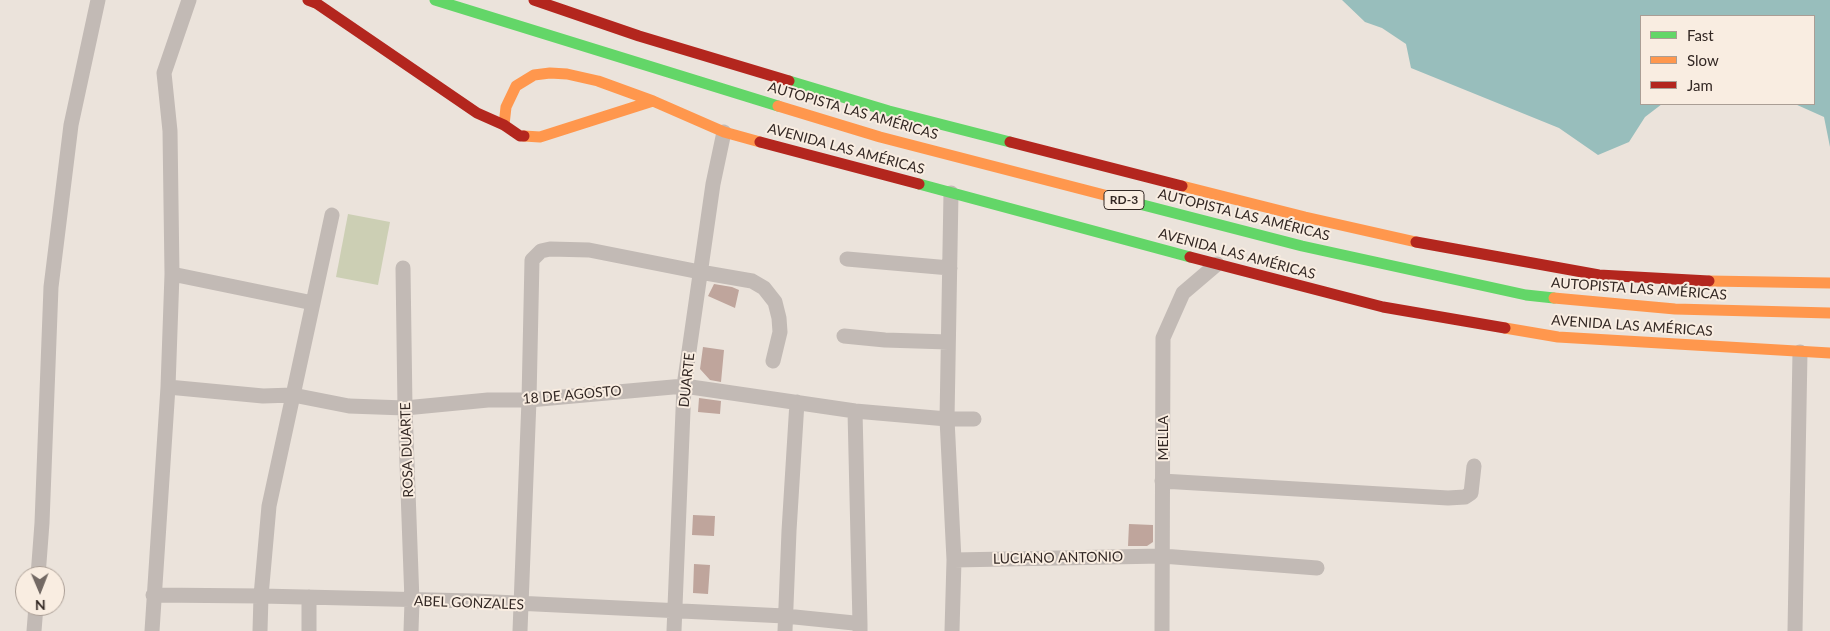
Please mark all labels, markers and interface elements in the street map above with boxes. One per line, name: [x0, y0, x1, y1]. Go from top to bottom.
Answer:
legend: [1640, 15, 1815, 105]
text: Fast: [1687, 26, 1714, 44]
text: Slow: [1687, 51, 1719, 69]
text: Jam: [1687, 76, 1713, 94]
street label: AUTOPISTA LAS AMÉRICAS: [766, 79, 940, 143]
street label: AVENIDA LAS AMÉRICAS: [766, 120, 926, 178]
street label: AUTOPISTA LAS AMÉRICAS: [1156, 186, 1332, 244]
road number: RD-3: [1104, 190, 1144, 210]
street label: AVENIDA LAS AMÉRICAS: [1157, 225, 1317, 283]
street label: AUTOPISTA LAS AMÉRICAS: [1550, 274, 1728, 304]
street label: AVENIDA LAS AMÉRICAS: [1551, 312, 1713, 340]
street label: DUARTE: [676, 352, 698, 408]
street label: 18 DE AGOSTO: [522, 382, 622, 408]
street label: ROSA DUARTE: [397, 402, 417, 498]
street label: MELLA: [1155, 416, 1171, 460]
street label: LUCIANO ANTONIO: [993, 548, 1123, 568]
north arrow: [15, 566, 65, 616]
street label: ABEL GONZALES: [414, 593, 524, 613]
text: N: [35, 597, 46, 614]

